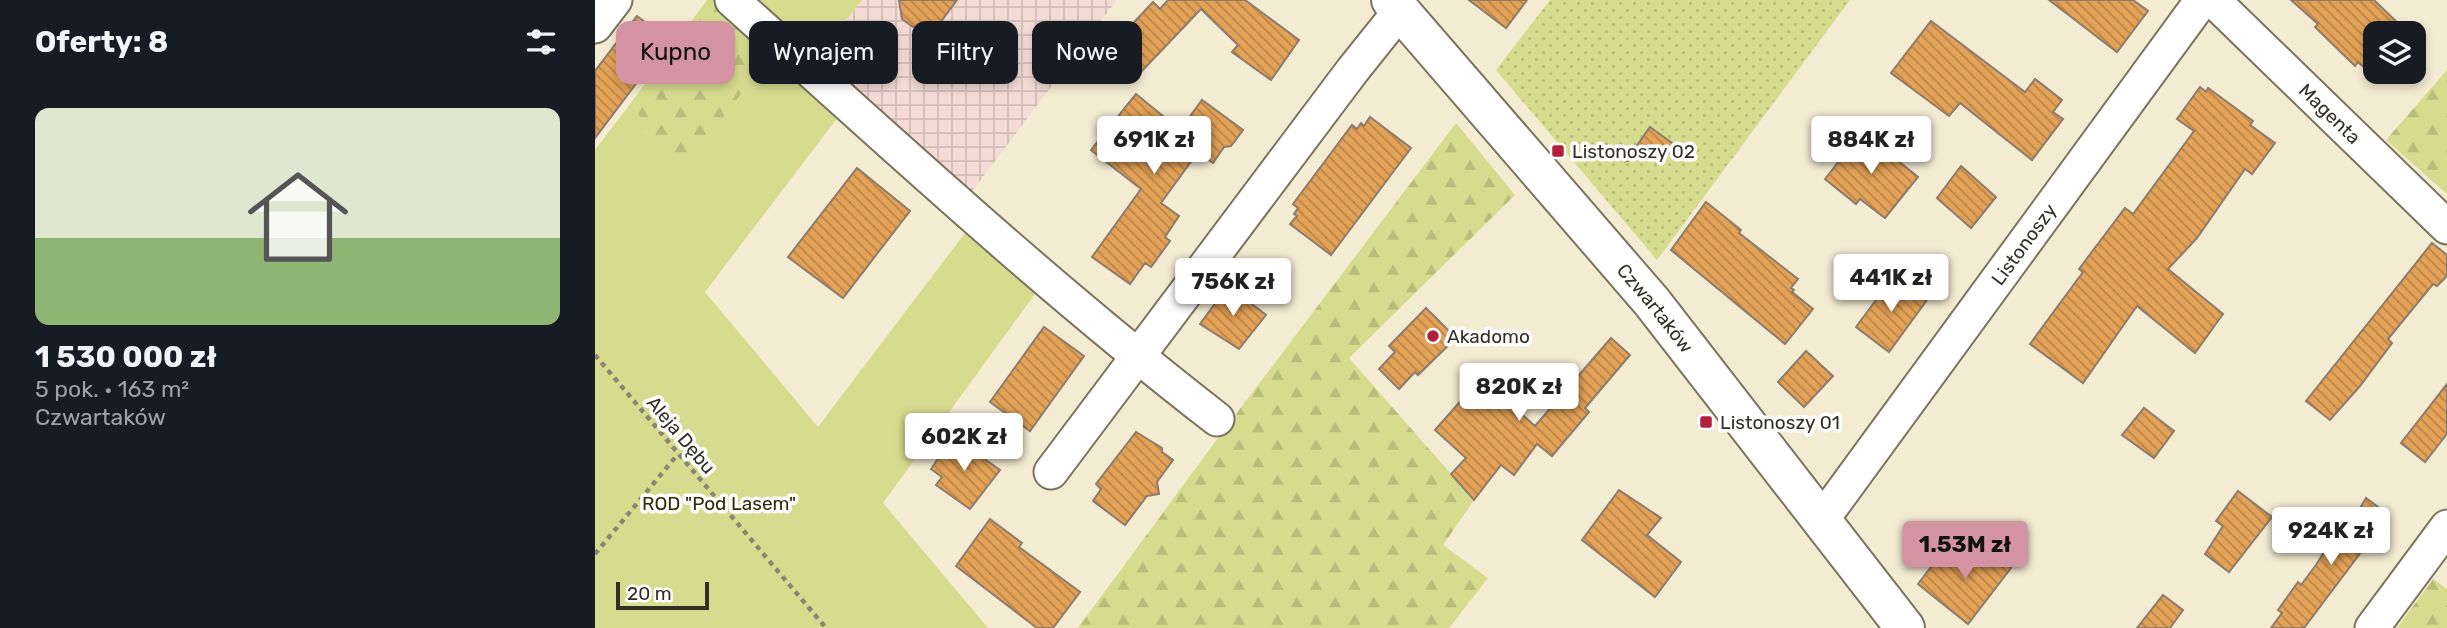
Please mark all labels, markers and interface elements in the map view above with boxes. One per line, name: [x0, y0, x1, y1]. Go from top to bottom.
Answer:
chip: Kupno: [616, 21, 735, 84]
chip: Wynajem: [749, 21, 898, 84]
chip: Filtry: [912, 21, 1018, 84]
chip: Nowe: [1032, 21, 1142, 84]
map controls: [2363, 21, 2426, 84]
button: layers: [2363, 21, 2426, 84]
icon: filters: [522, 23, 560, 61]
text: Oferty: 8: [35, 24, 168, 60]
street label: Magenta: [2294, 78, 2366, 149]
pin: 691K zł: [1089, 116, 1219, 176]
pin: 884K zł: [1806, 116, 1936, 176]
text: 691K zł: [1113, 125, 1195, 153]
text: 884K zł: [1827, 125, 1915, 153]
place label: Listonoszy 02: [1572, 140, 1695, 163]
marker: Listonoszy 02: [1550, 143, 1566, 159]
icon: home: [235, 154, 361, 280]
street label: Listonoszy: [1986, 199, 2061, 290]
pin: 441K zł: [1826, 254, 1956, 314]
pin: 756K zł: [1168, 258, 1298, 318]
street label: Czwartaków: [1612, 259, 1698, 357]
text: 441K zł: [1850, 263, 1932, 291]
text: 756K zł: [1191, 267, 1275, 295]
place label: Akadomo: [1447, 325, 1530, 348]
marker: Akadomo: [1425, 328, 1441, 344]
text: 1 530 000 zł: [35, 339, 217, 375]
pin: 820K zł: [1454, 364, 1584, 423]
text: 820K zł: [1476, 372, 1562, 400]
text: 5 pok. · 163 m²: [35, 375, 189, 403]
street label: Aleja Dębu: [642, 391, 720, 479]
text: Czwartaków: [35, 403, 166, 431]
place label: Listonoszy 01: [1720, 411, 1840, 434]
pin: 602K zł: [899, 414, 1029, 473]
marker: Listonoszy 01: [1698, 414, 1714, 430]
text: 602K zł: [921, 422, 1007, 450]
park label: ROD "Pod Lasem": [642, 492, 796, 515]
pin: 924K zł: [2266, 508, 2396, 567]
text: 924K zł: [2288, 516, 2374, 544]
pin: 1.53M zł: [1893, 522, 2037, 581]
text: 1.53M zł: [1919, 530, 2011, 558]
scale bar: [616, 579, 709, 611]
text: 20 m: [627, 582, 672, 605]

